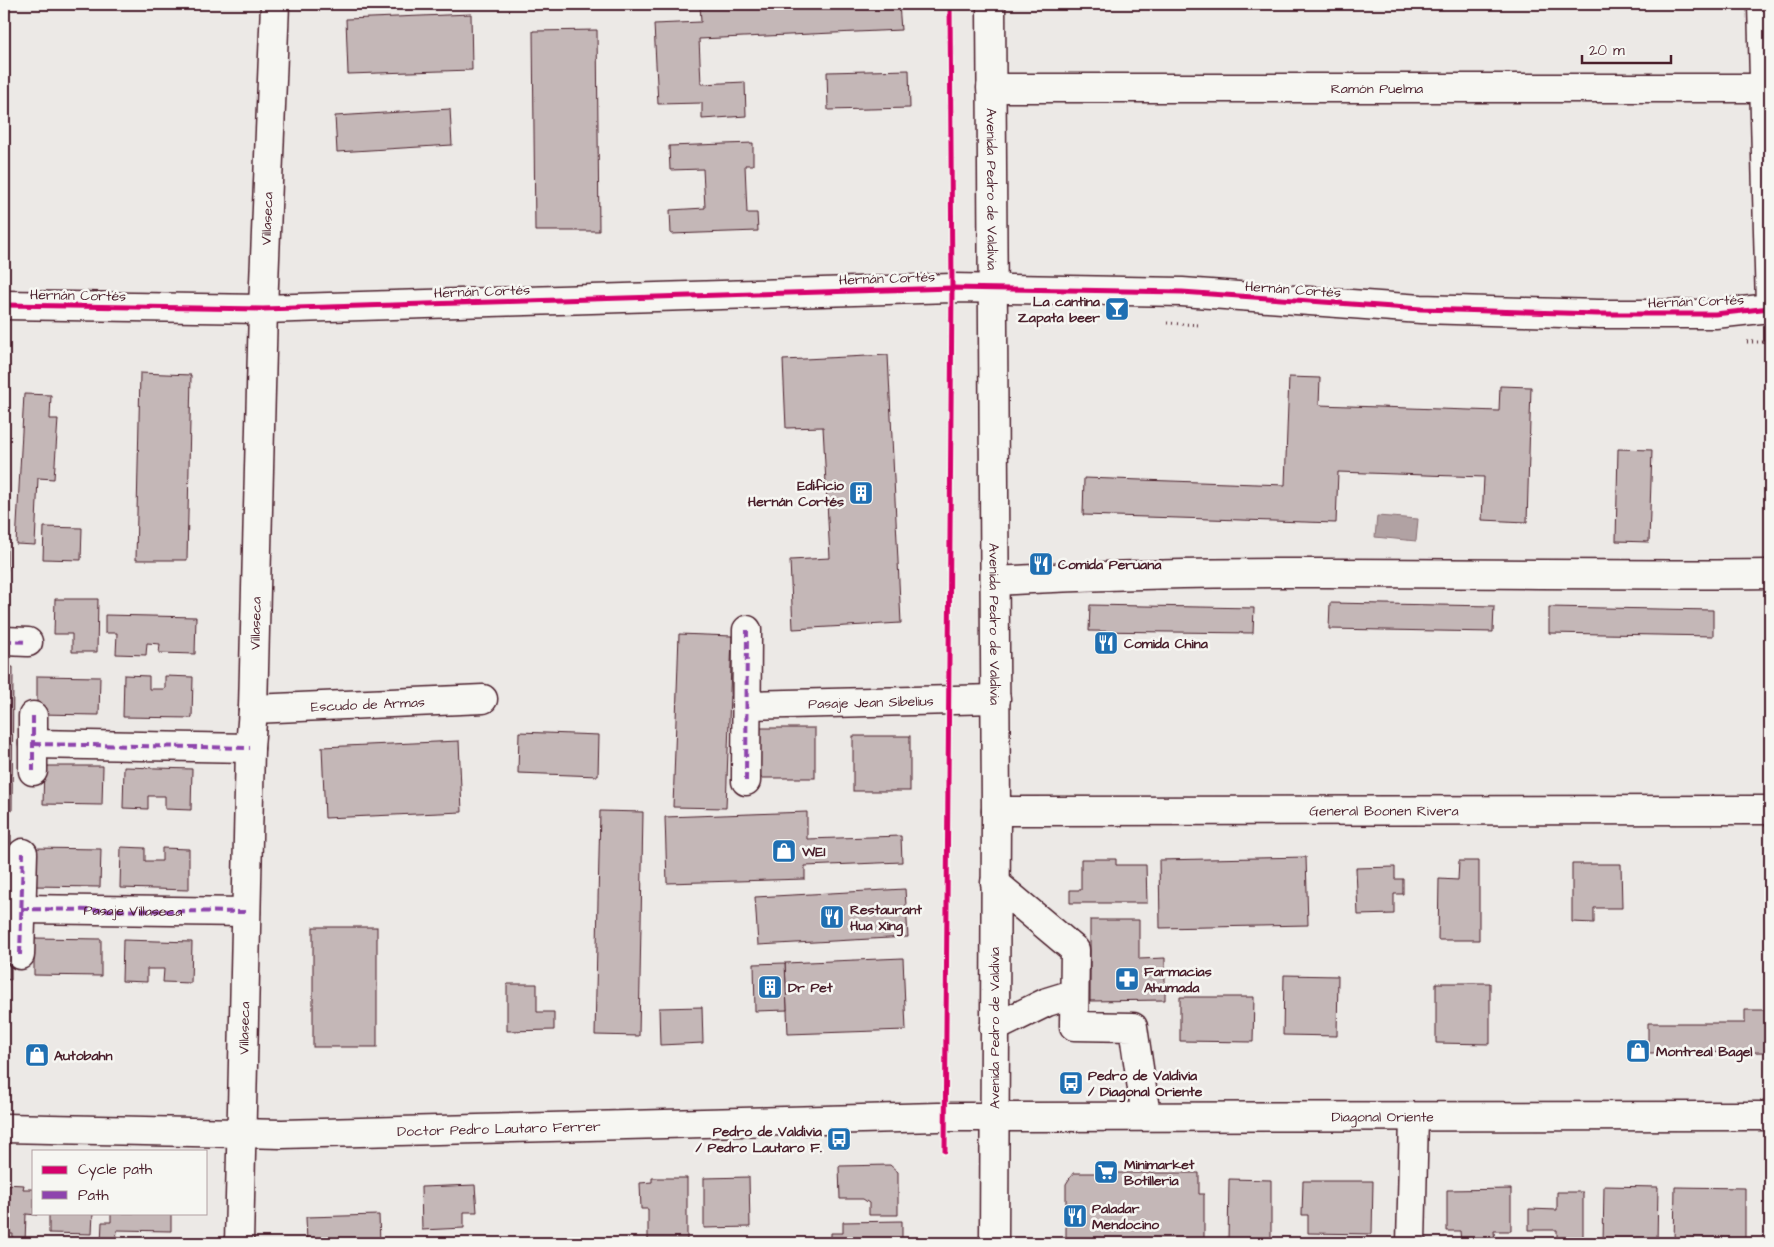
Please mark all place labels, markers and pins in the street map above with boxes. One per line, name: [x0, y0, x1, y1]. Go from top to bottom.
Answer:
place label: La cantina Zapata beer: [1018, 292, 1101, 328]
bar icon: La cantina Zapata beer: [1104, 296, 1130, 322]
place label: Edificio Hernán Cortés: [748, 476, 844, 512]
building icon: Edificio Hernán Cortés: [848, 480, 874, 506]
restaurant icon: Comida Peruana: [1028, 551, 1054, 577]
place label: Comida Peruana: [1058, 555, 1162, 575]
restaurant icon: Comida China: [1093, 630, 1119, 656]
place label: Comida China: [1124, 634, 1209, 654]
shop icon: WEI: [771, 838, 797, 864]
place label: WEI: [801, 842, 826, 862]
place label: Restaurant Hua Xing: [850, 900, 922, 937]
restaurant icon: Restaurant Hua Xing: [819, 904, 845, 930]
place label: Farmacias Ahumada: [1144, 962, 1212, 998]
pharmacy icon: Farmacias Ahumada: [1114, 966, 1140, 992]
building icon: Dr Pet: [757, 974, 783, 1000]
place label: Dr Pet: [788, 978, 833, 998]
shop icon: Montreal Bagel: [1625, 1038, 1651, 1064]
shop icon: Autobahn: [24, 1042, 50, 1068]
place label: Montreal Bagel: [1656, 1042, 1753, 1063]
place label: Autobahn: [54, 1046, 113, 1066]
place label: Pedro de Valdivia / Diagonal Oriente: [1088, 1066, 1203, 1103]
bus stop icon: Pedro de Valdivia / Diagonal Oriente: [1058, 1070, 1084, 1096]
place label: Pedro de Valdivia / Pedro Lautaro F.: [696, 1122, 823, 1158]
bus stop icon: Pedro de Valdivia / Pedro Lautaro F.: [826, 1126, 852, 1152]
place label: Minimarket Botilleria: [1124, 1155, 1195, 1191]
supermarket icon: Minimarket Botilleria: [1093, 1159, 1119, 1185]
place label: Paladar Mendocino: [1092, 1199, 1159, 1235]
restaurant icon: Paladar Mendocino: [1062, 1203, 1088, 1229]

